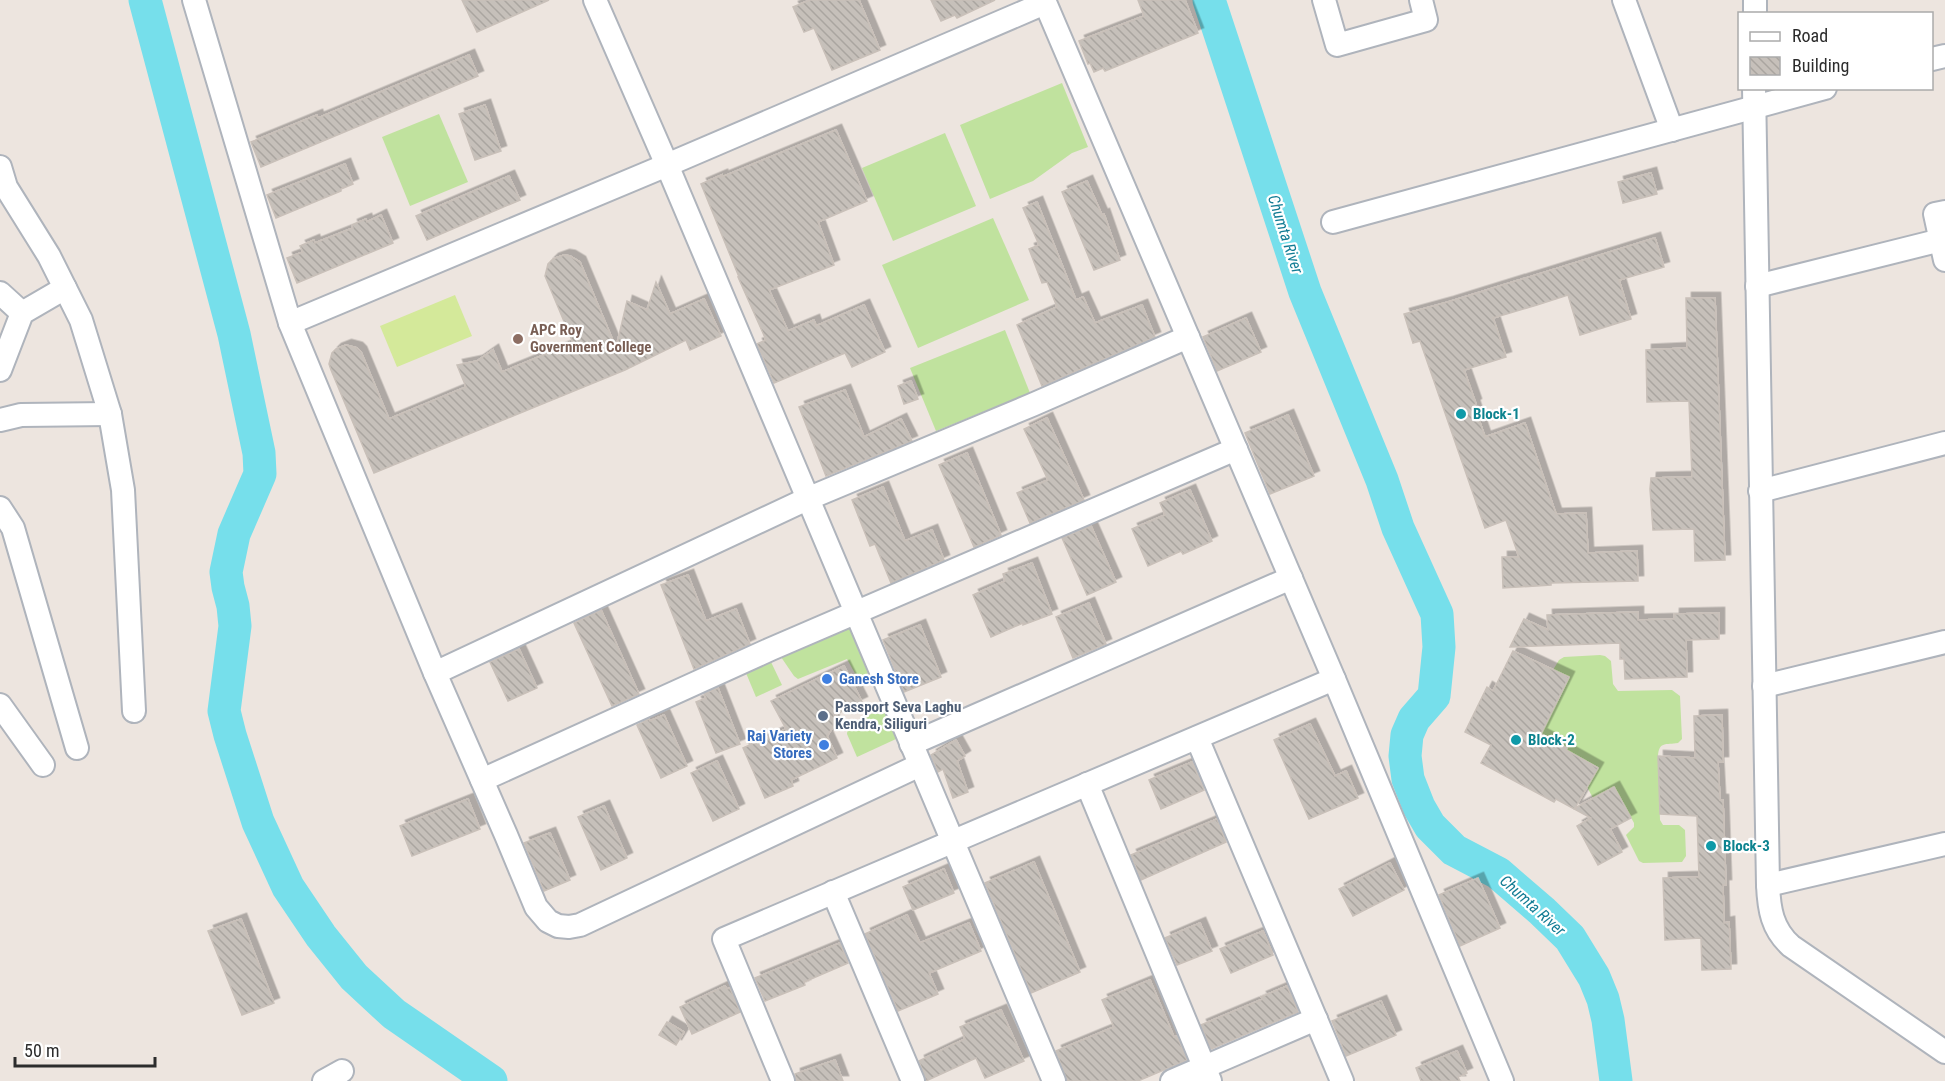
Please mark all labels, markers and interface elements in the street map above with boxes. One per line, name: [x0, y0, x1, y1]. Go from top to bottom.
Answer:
legend: [1738, 12, 1933, 90]
text: Road: [1792, 25, 1828, 46]
text: Building: [1792, 55, 1849, 76]
water label: Chumta River: [1264, 192, 1308, 277]
place label: APC Roy Government College: [530, 321, 652, 356]
marker: APC Roy Government College: [511, 332, 525, 346]
place label: Block-1: [1473, 405, 1520, 423]
marker: Block-1: [1454, 407, 1468, 421]
place label: Ganesh Store: [839, 670, 919, 688]
marker: Ganesh Store: [820, 672, 834, 686]
place label: Passport Seva Laghu Kendra, Siliguri: [835, 698, 961, 733]
marker: Passport Seva Laghu Kendra, Siliguri: [816, 709, 830, 723]
place label: Raj Variety Stores: [747, 727, 812, 762]
place label: Block-2: [1528, 731, 1575, 749]
marker: Block-2: [1509, 733, 1523, 747]
marker: Raj Variety Stores: [817, 738, 831, 752]
place label: Block-3: [1723, 837, 1770, 855]
marker: Block-3: [1704, 839, 1718, 853]
water label: Chumta River: [1496, 871, 1570, 941]
scale bar: [15, 1030, 154, 1068]
text: 50 m: [24, 1040, 59, 1061]

